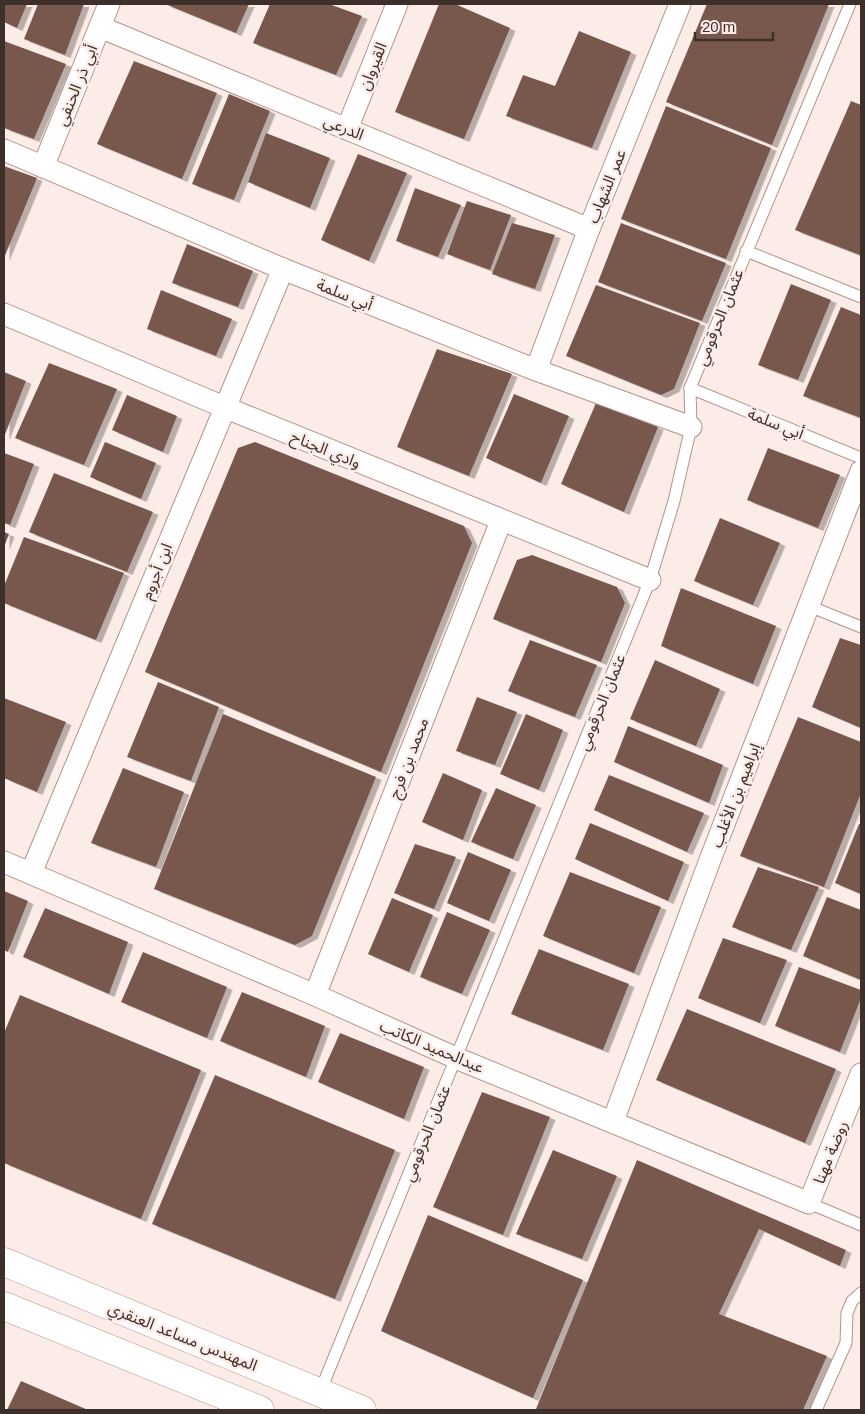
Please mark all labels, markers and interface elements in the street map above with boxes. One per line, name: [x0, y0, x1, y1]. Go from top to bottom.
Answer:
scale bar: [695, 10, 772, 42]
text: 20 m: [702, 18, 735, 35]
street label: القيروان: [355, 40, 391, 93]
street label: أبي ذر الحنفي: [52, 42, 104, 129]
street label: الدرعي: [320, 112, 366, 147]
street label: عمر الشهاب: [584, 147, 630, 226]
street label: عثمان الحرقومي: [692, 267, 750, 369]
street label: أبي سلمة: [313, 275, 376, 317]
street label: أبي سلمة: [744, 404, 807, 446]
street label: وادي الجناح: [287, 428, 363, 475]
street label: ابن أجروم: [137, 540, 179, 603]
street label: عثمان الحرقومي: [574, 652, 632, 754]
street label: محمد بن فرج: [385, 715, 435, 802]
street label: إبراهيم بن الأغلب: [708, 740, 767, 851]
street label: عبدالحميد الكاتب: [377, 1017, 486, 1076]
street label: عثمان الحرقومي: [399, 1083, 457, 1185]
street label: روضة مهنا: [810, 1118, 852, 1187]
street label: المهندس مساعد العنقري: [105, 1299, 260, 1378]

